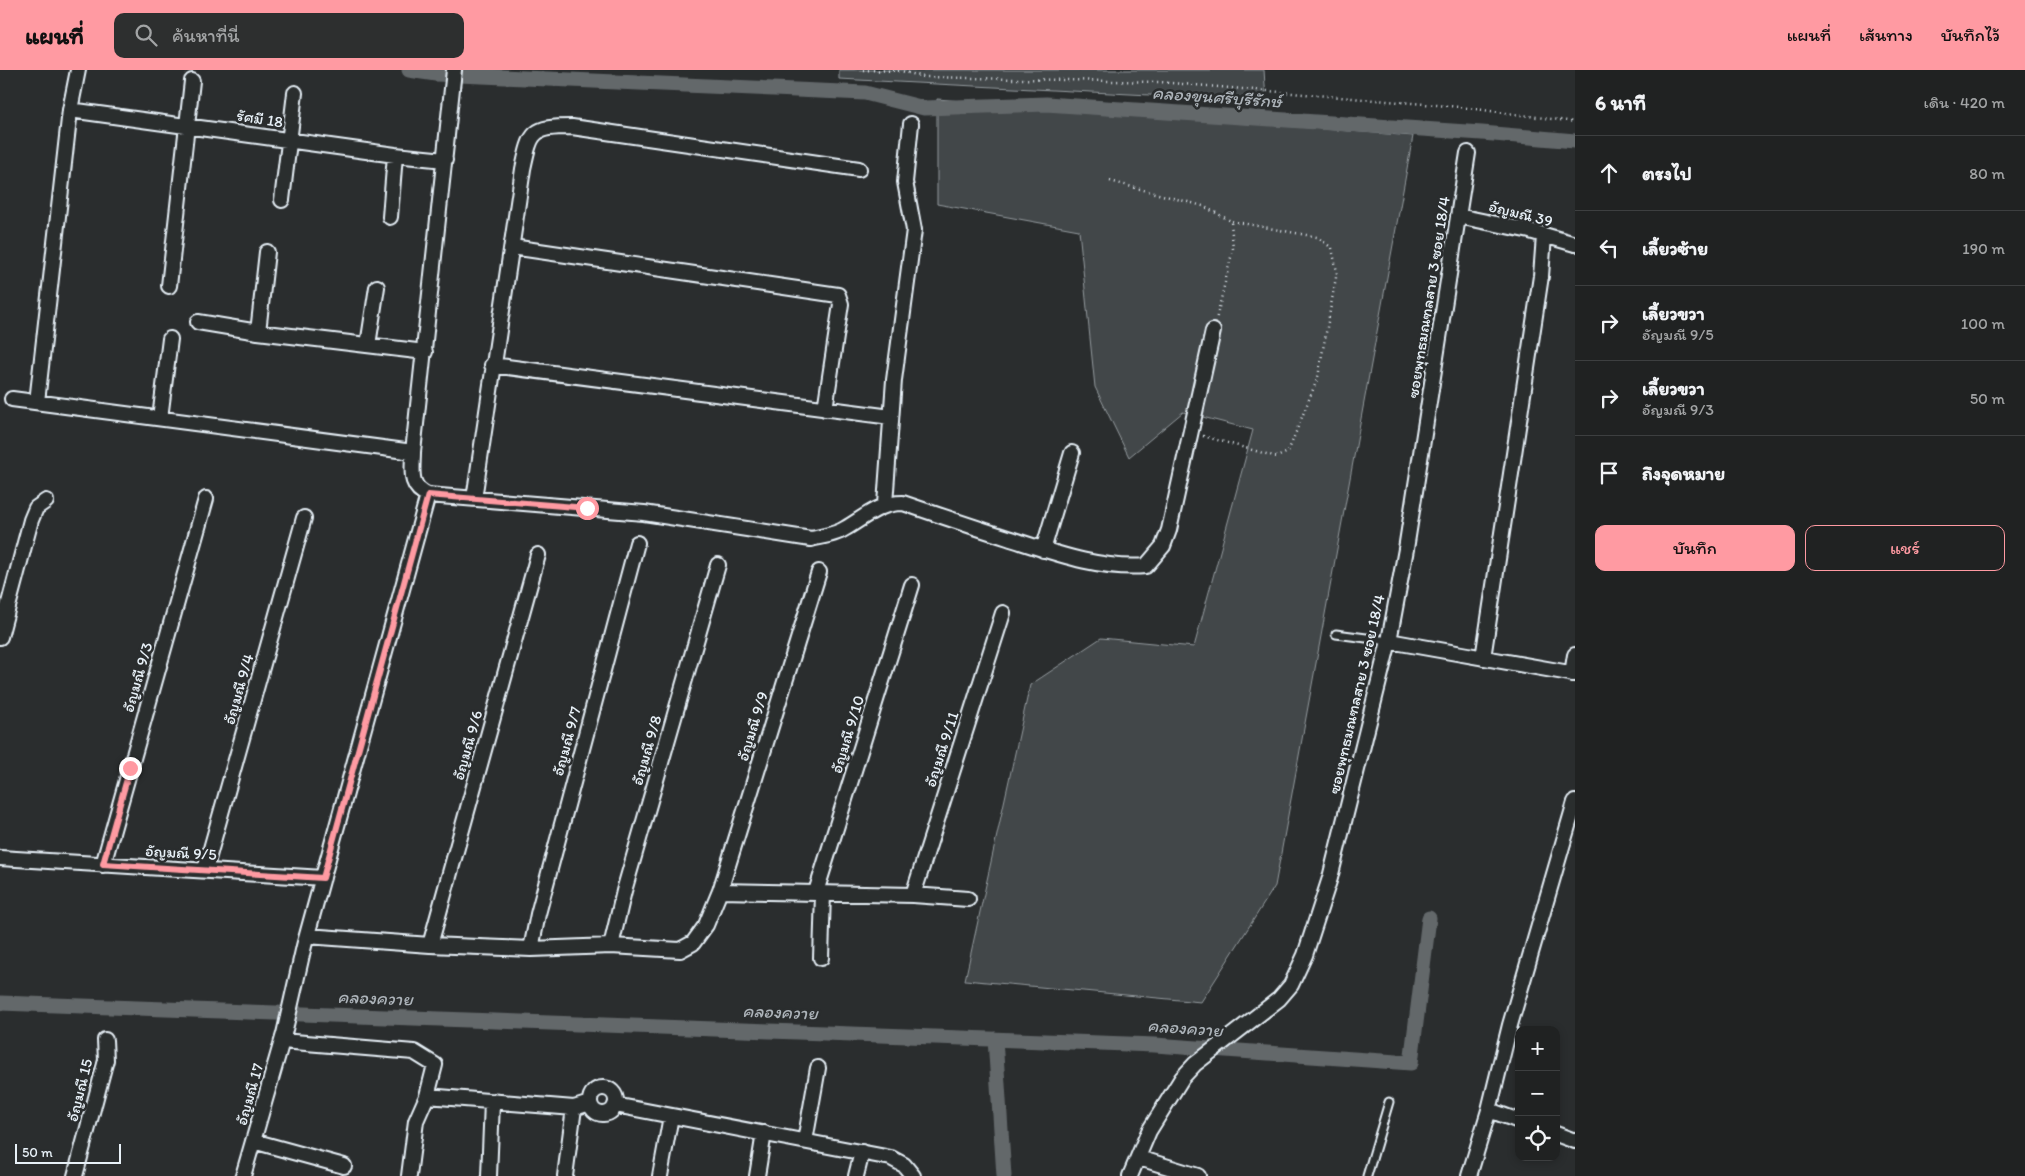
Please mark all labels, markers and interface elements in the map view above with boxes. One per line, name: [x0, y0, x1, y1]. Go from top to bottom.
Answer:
search box: [114, 13, 464, 58]
text: แผนที่: [25, 21, 84, 50]
icon: search: [132, 21, 160, 49]
text: ค้นหาที่นี่: [172, 24, 240, 47]
text: แผนที่: [1787, 24, 1831, 46]
text: เส้นทาง: [1859, 24, 1913, 46]
text: บันทึกไว้: [1941, 24, 2000, 46]
water label: คลองขุนศรีบุรีรักษ์: [1151, 82, 1285, 114]
text: 6 นาที: [1595, 90, 1646, 115]
text: เดิน · 420 m: [1924, 93, 2005, 112]
street label: รัศมี 18: [235, 105, 285, 132]
icon: ahead: [1595, 159, 1623, 187]
text: ตรงไป: [1642, 162, 1692, 185]
text: 80 m: [1969, 164, 2005, 183]
street label: ซอยพุทธมณฑลสาย 3 ซอย 18/4: [1403, 194, 1455, 400]
street label: อัญมณี 39: [1487, 196, 1555, 231]
icon: left: [1595, 234, 1623, 262]
text: เลี้ยวซ้าย: [1642, 237, 1708, 260]
text: 190 m: [1962, 239, 2005, 258]
text: เลี้ยวขวา: [1642, 302, 1705, 325]
icon: right: [1595, 309, 1623, 337]
text: 100 m: [1961, 314, 2005, 333]
text: อัญมณี 9/5: [1642, 325, 1714, 344]
text: เลี้ยวขวา: [1642, 377, 1705, 400]
icon: right: [1595, 384, 1623, 412]
text: 50 m: [1970, 389, 2005, 408]
text: อัญมณี 9/3: [1642, 400, 1714, 419]
icon: arrive: [1595, 459, 1623, 487]
text: ถึงจุดหมาย: [1642, 462, 1725, 485]
route start: [576, 497, 599, 520]
button: บันทึก: [1595, 525, 1795, 571]
button: แชร์: [1805, 525, 2005, 571]
street label: ซอยพุทธมณฑลสาย 3 ซอย 18/4: [1324, 592, 1390, 796]
street label: อัญมณี 9/3: [118, 640, 157, 714]
street label: อัญมณี 9/4: [219, 651, 258, 727]
street label: อัญมณี 9/9: [733, 689, 772, 763]
street label: อัญมณี 9/10: [827, 693, 868, 775]
street label: อัญมณี 9/7: [548, 704, 585, 778]
street label: อัญมณี 9/6: [448, 708, 486, 782]
street label: อัญมณี 9/11: [920, 709, 963, 789]
street label: อัญมณี 9/8: [627, 713, 666, 787]
route end: [119, 757, 142, 780]
street label: อัญมณี 9/5: [145, 841, 217, 864]
water label: คลองควาย: [337, 986, 415, 1010]
water label: คลองควาย: [742, 1000, 820, 1024]
water label: คลองควาย: [1147, 1014, 1225, 1042]
map controls: [1515, 1026, 1560, 1161]
button: +: [1515, 1026, 1560, 1071]
street label: อัญมณี 15: [63, 1057, 96, 1123]
street label: อัญมณี 17: [232, 1061, 267, 1127]
button: −: [1515, 1071, 1560, 1116]
button: locate: [1515, 1116, 1560, 1161]
scale bar: [15, 1141, 121, 1164]
text: 50 m: [22, 1144, 53, 1161]

